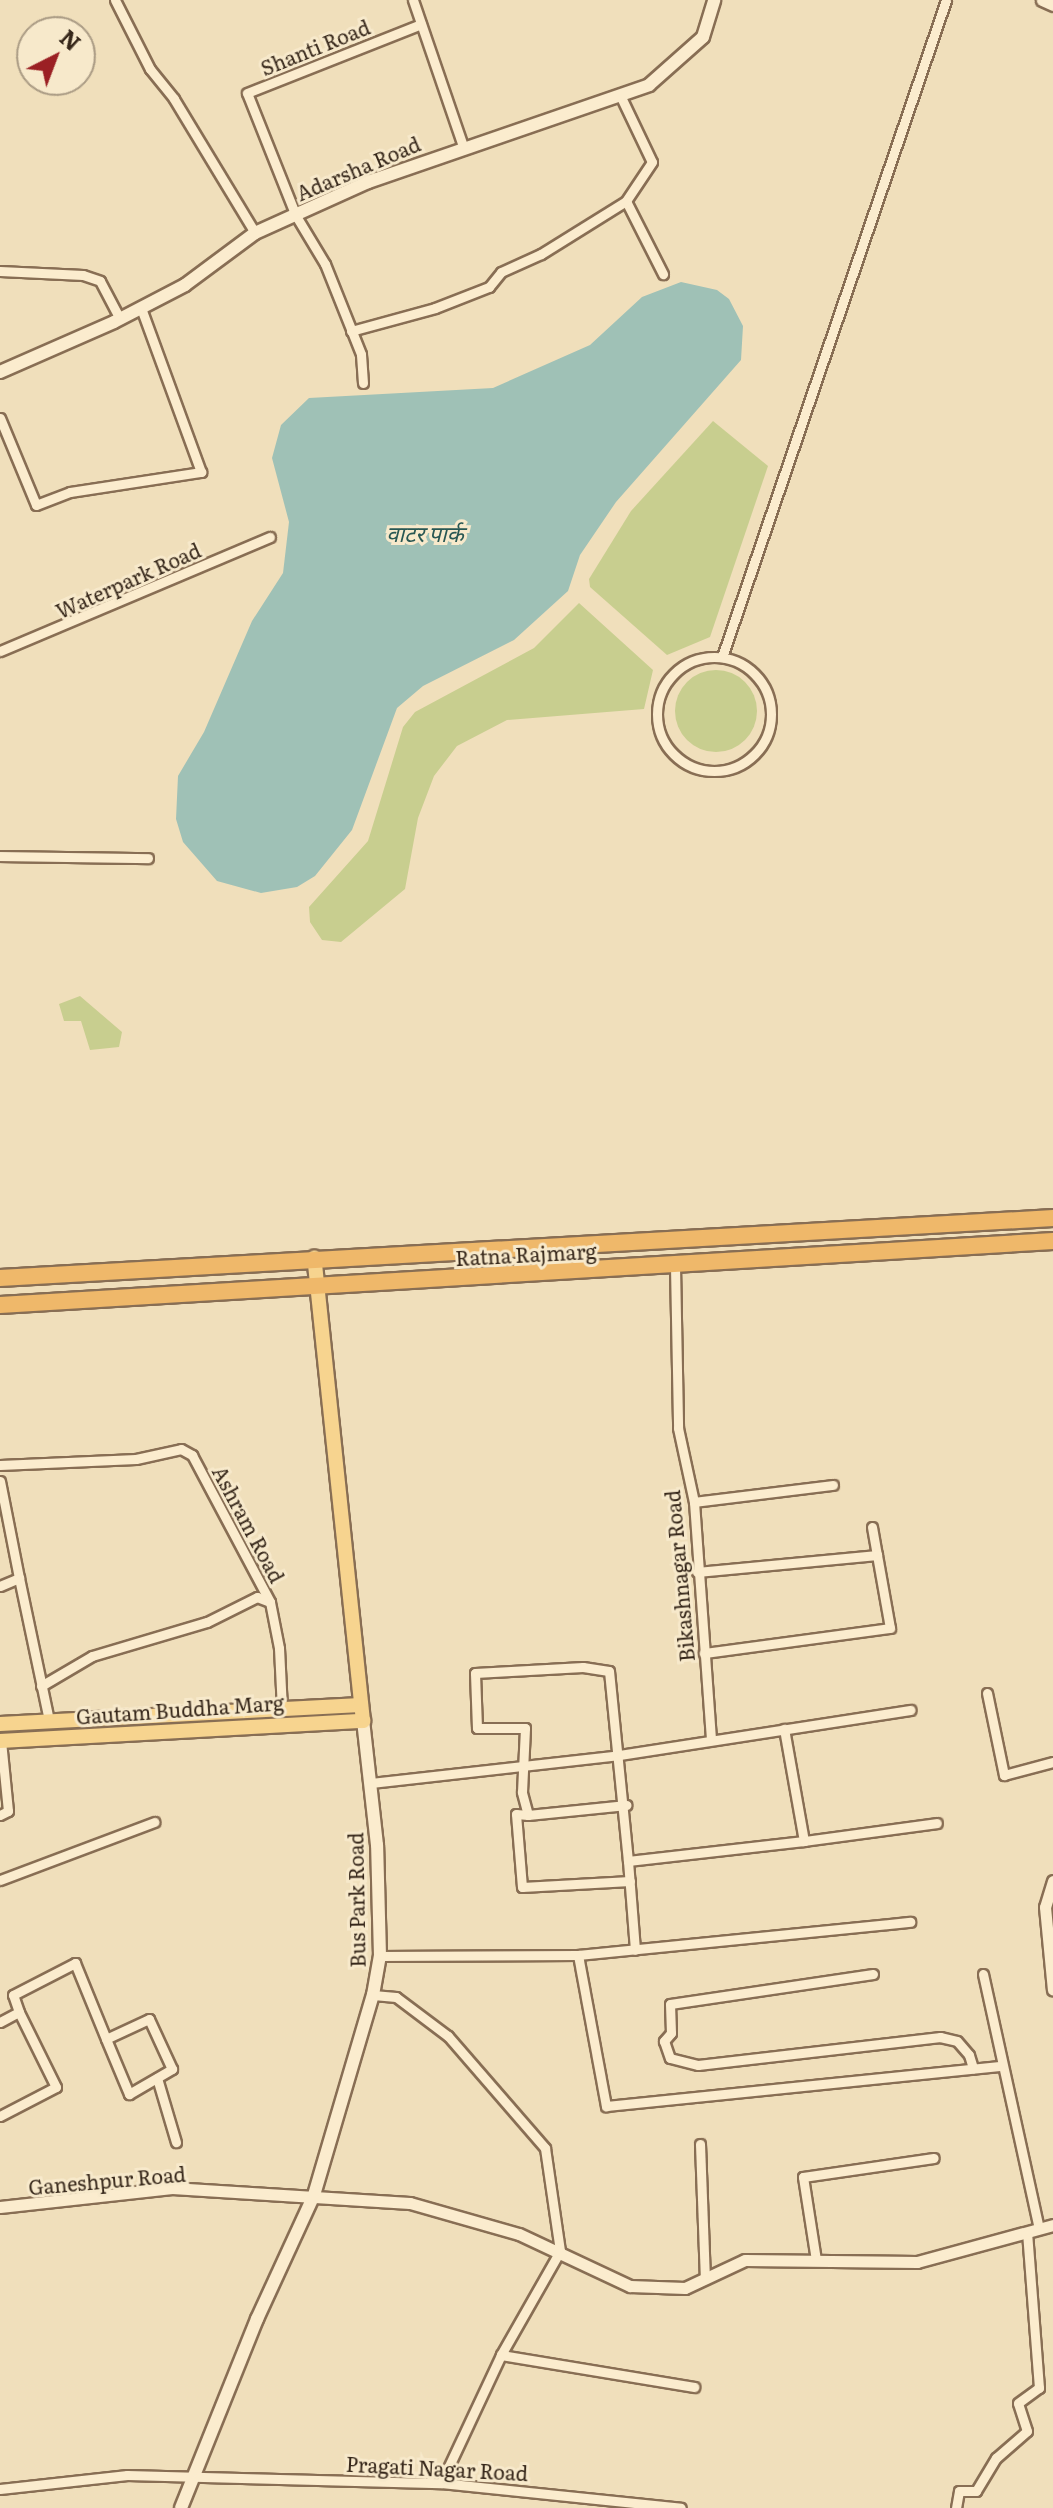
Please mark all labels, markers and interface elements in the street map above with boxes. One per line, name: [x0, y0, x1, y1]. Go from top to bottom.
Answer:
street label: Shanti Road: [257, 14, 373, 80]
north arrow: [16, 16, 96, 96]
text: N: [53, 21, 89, 58]
street label: Adarsha Road: [292, 131, 424, 205]
water label: वाटर पार्क: [386, 520, 464, 546]
street label: Waterpark Road: [52, 537, 204, 623]
street label: Ratna Rajmarg: [455, 1238, 597, 1270]
street label: Ashram Road: [208, 1462, 290, 1586]
street label: Bikashnagar Road: [660, 1489, 698, 1663]
street label: Gautam Buddha Marg: [75, 1690, 285, 1728]
street label: Bus Park Road: [343, 1832, 369, 1968]
street label: Ganeshpur Road: [27, 2161, 187, 2199]
street label: Pragati Nagar Road: [345, 2451, 529, 2485]

